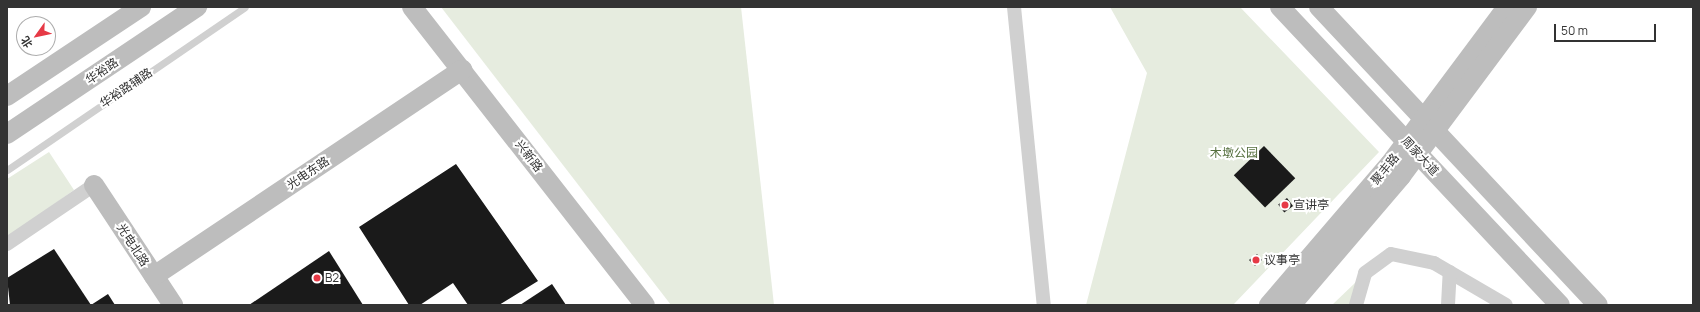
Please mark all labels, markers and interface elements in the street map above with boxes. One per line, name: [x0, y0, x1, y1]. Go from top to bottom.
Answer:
north arrow: [16, 16, 56, 56]
scale bar: [1556, 16, 1658, 42]
text: 50 m: [1561, 22, 1588, 39]
text: 北: [17, 34, 36, 51]
street label: 华裕路: [83, 55, 121, 87]
street label: 华裕路辅路: [97, 65, 155, 111]
street label: 周家大道: [1398, 134, 1442, 178]
street label: 兴新路: [512, 137, 546, 175]
park label: 木墩公园: [1210, 146, 1258, 160]
street label: 聚丰路: [1368, 150, 1402, 188]
street label: 光电东路: [284, 154, 332, 192]
place label: 宣讲亭: [1293, 198, 1329, 212]
marker: 宣讲亭: [1280, 200, 1290, 210]
street label: 光电北路: [114, 221, 152, 269]
place label: 议事亭: [1264, 253, 1300, 267]
marker: 议事亭: [1251, 255, 1261, 265]
place label: B2: [325, 271, 339, 285]
marker: B2: [312, 273, 322, 283]

